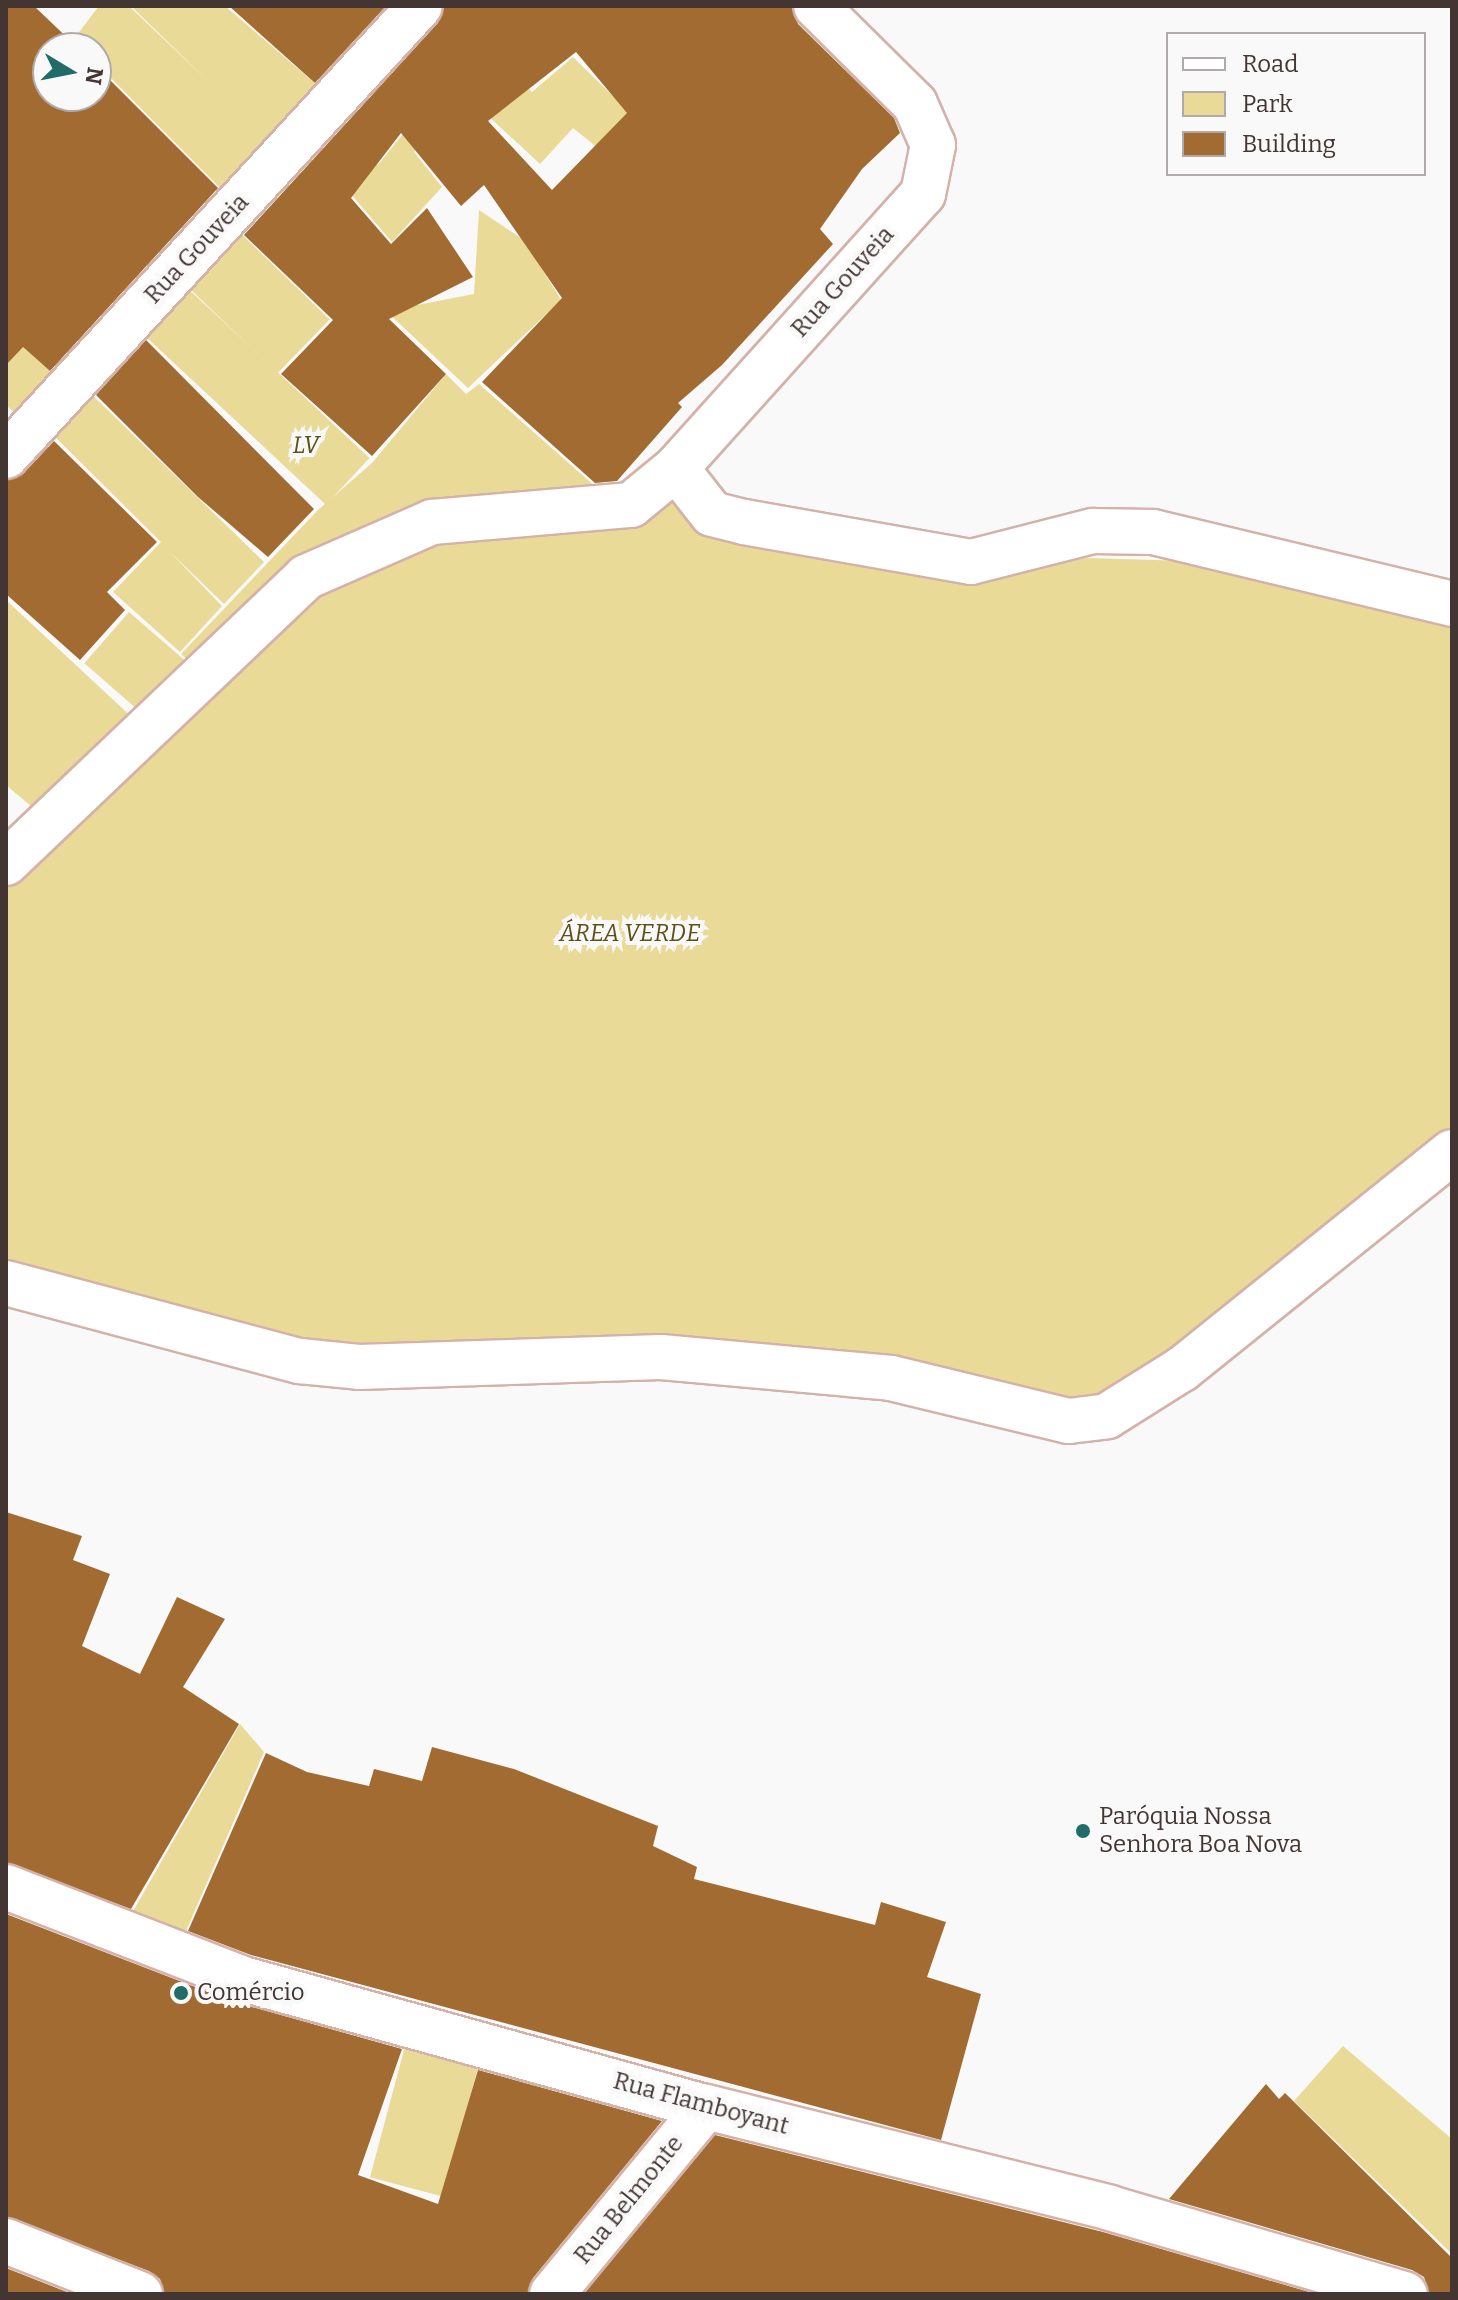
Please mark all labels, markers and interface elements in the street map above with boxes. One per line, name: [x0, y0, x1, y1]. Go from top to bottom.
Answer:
north arrow: [32, 32, 112, 112]
legend: [1166, 32, 1426, 176]
text: Road: [1242, 50, 1298, 78]
text: N: [79, 65, 109, 87]
text: Park: [1242, 90, 1293, 118]
text: Building: [1242, 130, 1336, 158]
street label: Rua Gouveia: [139, 188, 255, 310]
street label: Rua Gouveia: [786, 221, 900, 343]
park label: LV: [293, 432, 319, 460]
park label: ÁREA VERDE: [559, 920, 701, 948]
place label: Paróquia Nossa Senhora Boa Nova: [1099, 1803, 1302, 1859]
marker: Paróquia Nossa Senhora Boa Nova: [1074, 1822, 1092, 1840]
place label: Comércio: [197, 1979, 305, 2007]
marker: Comércio: [172, 1984, 190, 2002]
street label: Rua Flamboyant: [610, 2067, 792, 2141]
street label: Rua Belmonte: [568, 2130, 690, 2270]

